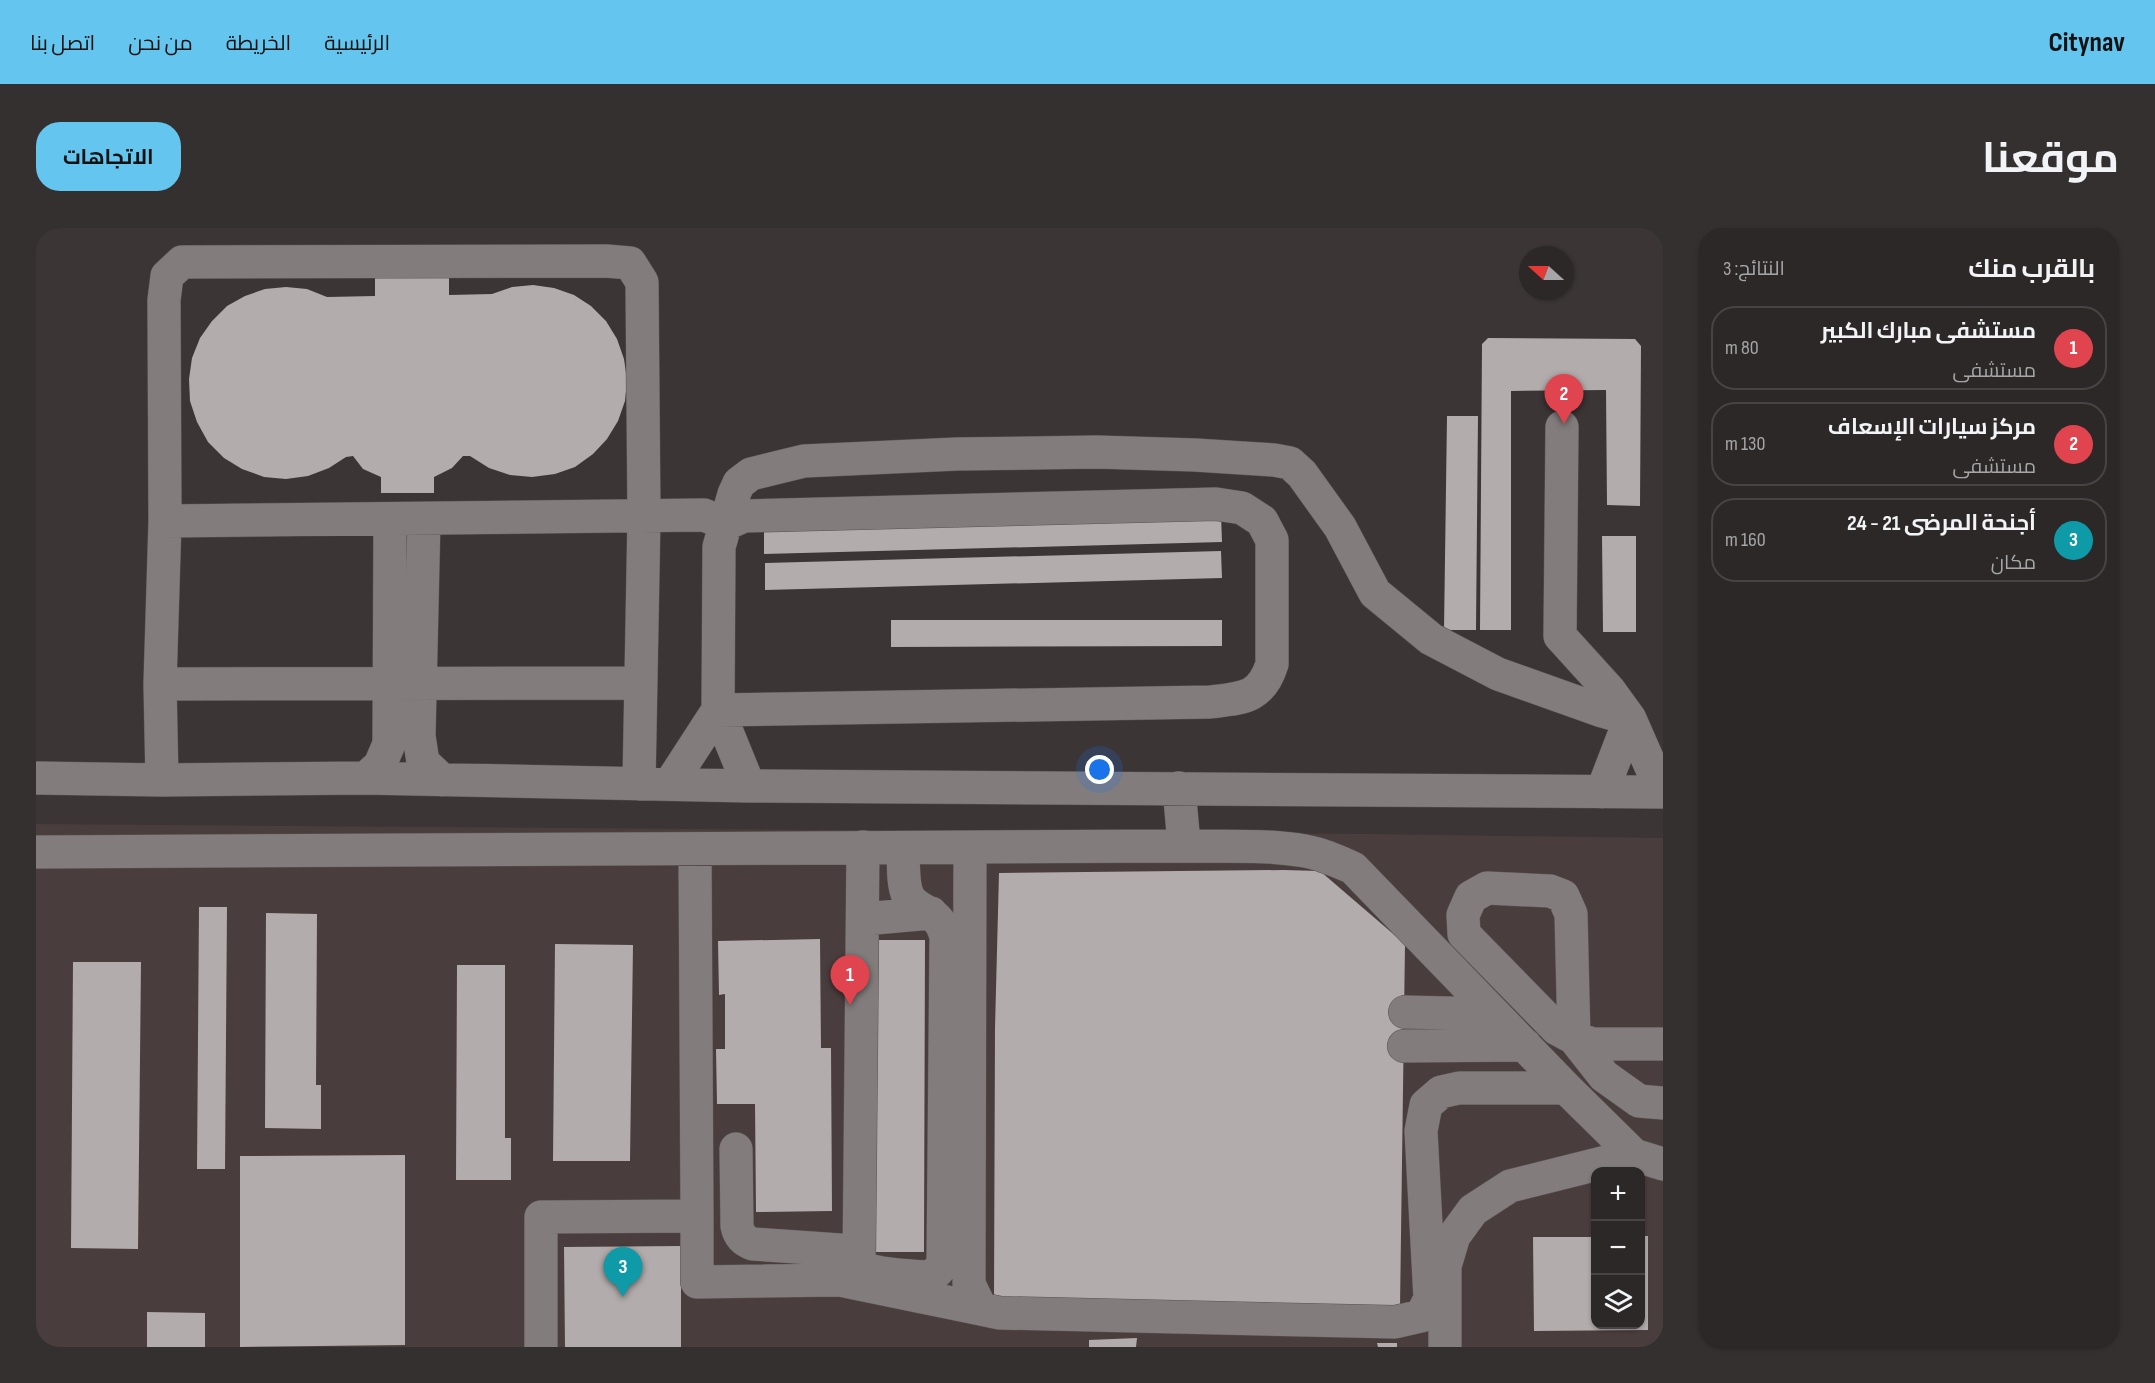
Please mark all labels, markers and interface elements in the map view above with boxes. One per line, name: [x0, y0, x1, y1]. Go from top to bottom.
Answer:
text: Citynav: [2048, 26, 2125, 59]
text: اتصل بنا: [30, 31, 95, 56]
text: من نحن: [128, 31, 193, 56]
text: الخريطة: [226, 31, 291, 56]
text: الرئيسية: [324, 31, 390, 56]
button: الاتجاهات: [36, 122, 181, 191]
text: موقعنا: [1982, 134, 2119, 185]
north arrow: [1519, 246, 1573, 300]
text: بالقرب منك: [1968, 254, 2095, 285]
text: النتائج: 3: [1723, 257, 1785, 281]
text: مستشفى مبارك الكبير: [1821, 318, 2036, 345]
text: 80 m: [1725, 336, 1759, 360]
text: 1: [2070, 336, 2077, 360]
text: مستشفى: [1952, 359, 2036, 383]
pin: 2: [1544, 374, 1583, 424]
text: مركز سيارات الإسعاف: [1828, 414, 2036, 441]
text: 130 m: [1725, 432, 1765, 456]
text: 2: [2069, 432, 2078, 456]
text: مستشفى: [1952, 455, 2036, 479]
text: أجنحة المرضى 21 - 24: [1847, 510, 2036, 537]
text: 160 m: [1725, 528, 1766, 552]
text: 3: [2069, 528, 2078, 552]
text: مكان: [1991, 551, 2036, 575]
your location: [1085, 755, 1114, 784]
pin: 1: [830, 956, 870, 1005]
map controls: [1591, 1167, 1645, 1329]
button: +: [1591, 1167, 1645, 1221]
button: −: [1591, 1221, 1645, 1275]
pin: 3: [604, 1248, 642, 1297]
button: layers: [1591, 1275, 1645, 1329]

